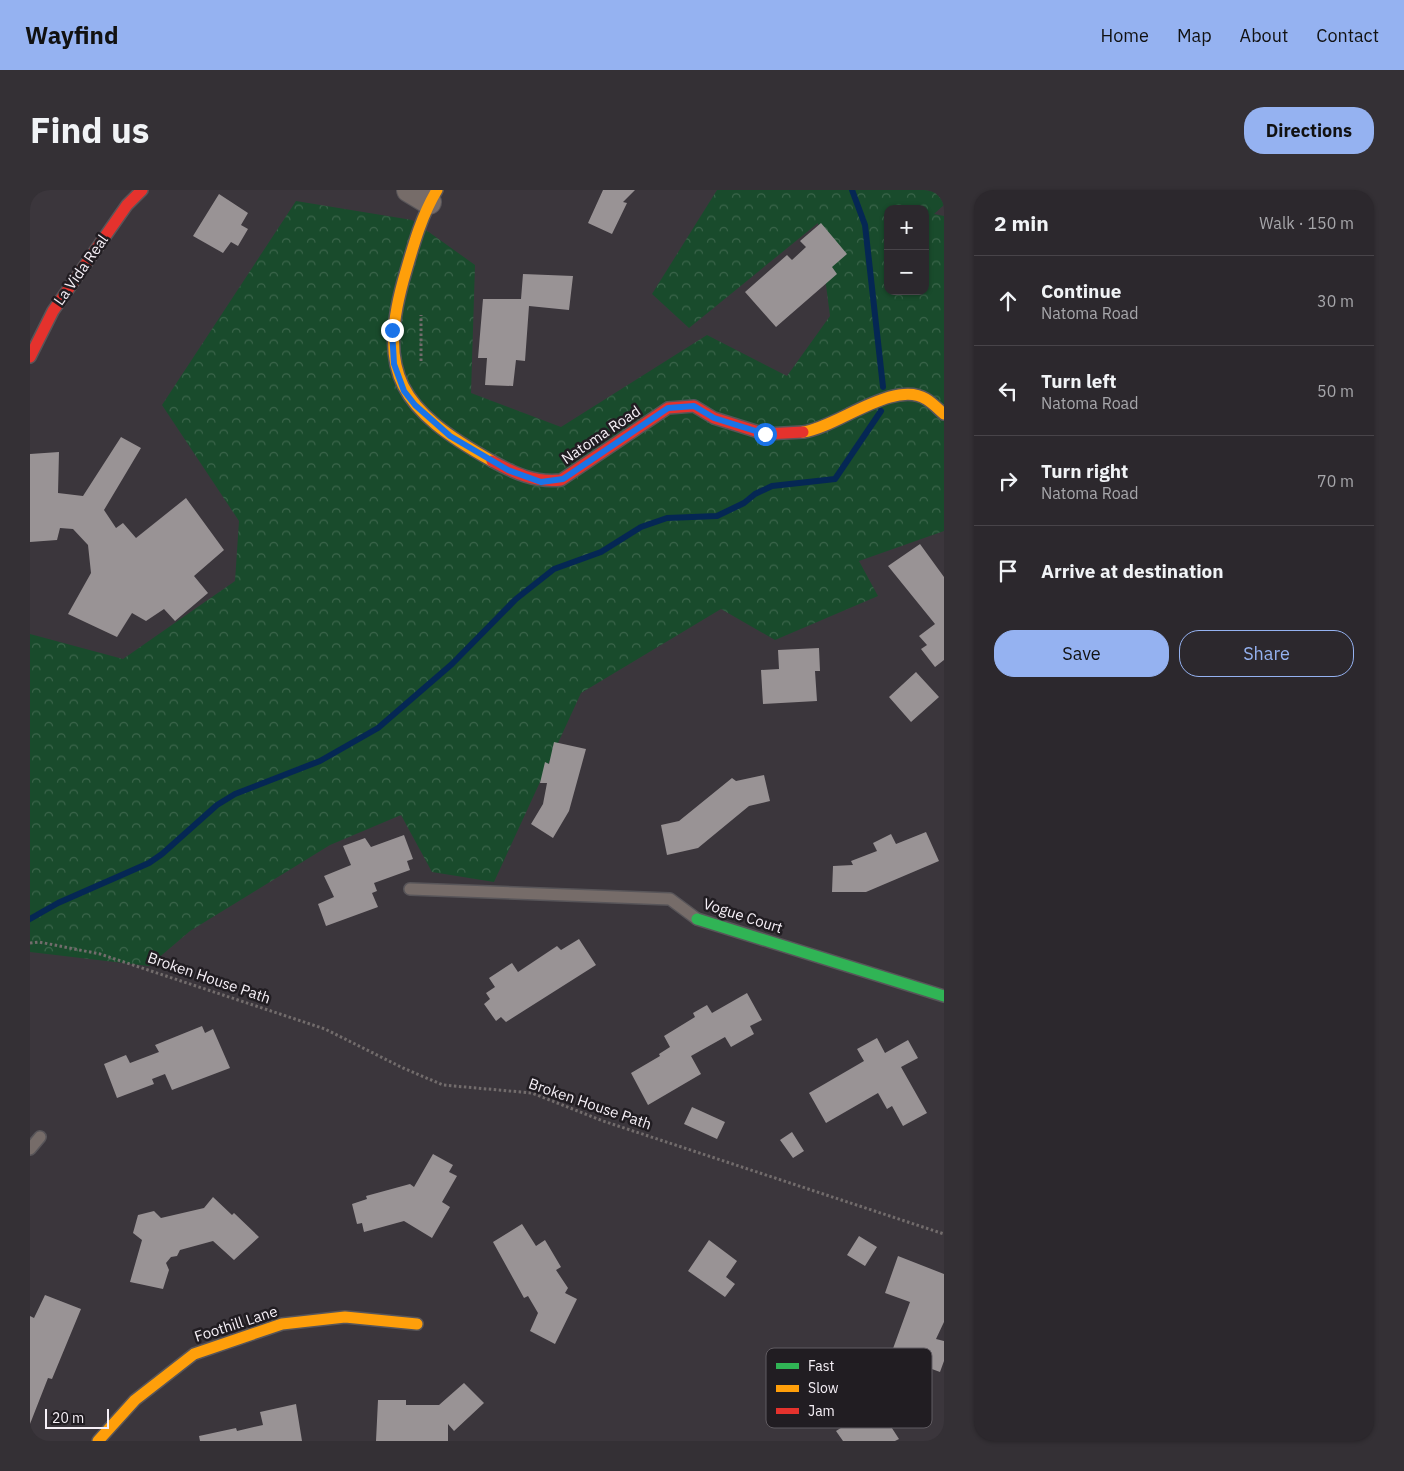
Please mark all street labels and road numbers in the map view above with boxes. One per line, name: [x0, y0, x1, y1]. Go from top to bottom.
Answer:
street label: La Vida Real: [49, 231, 112, 309]
street label: Natoma Road: [558, 401, 644, 468]
street label: Vogue Court: [701, 894, 785, 937]
street label: Broken House Path: [145, 948, 273, 1007]
street label: Broken House Path: [526, 1074, 654, 1133]
street label: Foothill Lane: [192, 1301, 280, 1346]

